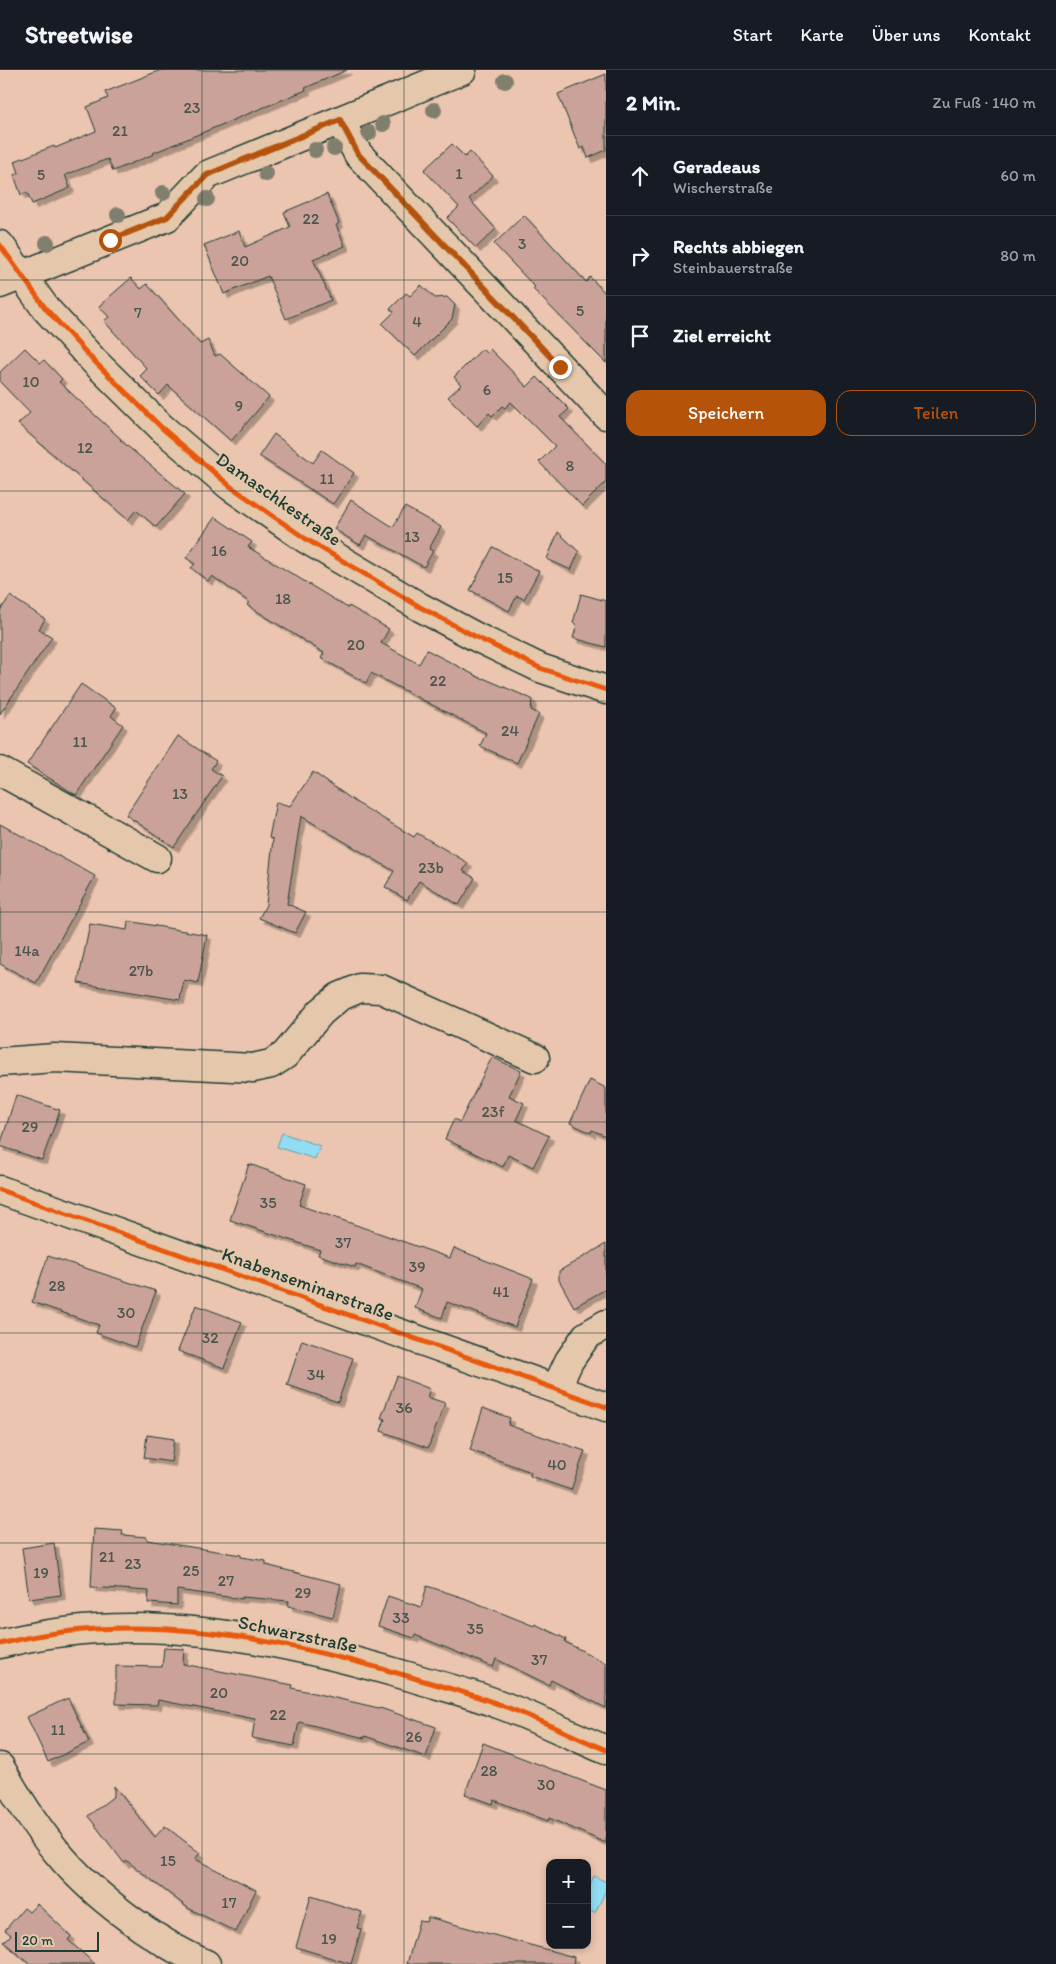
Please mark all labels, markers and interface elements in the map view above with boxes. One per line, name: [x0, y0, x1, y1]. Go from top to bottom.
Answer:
text: Streetwise: [25, 20, 133, 49]
text: Start: [733, 24, 772, 46]
text: Karte: [800, 24, 844, 46]
text: Über uns: [872, 24, 941, 46]
text: Kontakt: [969, 24, 1031, 46]
text: 2 Min.: [626, 90, 681, 115]
text: Zu Fuß · 140 m: [933, 93, 1036, 112]
house number: 23: [183, 98, 201, 117]
house number: 21: [112, 121, 128, 140]
text: Geradeaus: [673, 155, 760, 178]
icon: ahead: [626, 162, 654, 190]
house number: 1: [455, 164, 463, 183]
house number: 5: [37, 165, 45, 184]
text: 60 m: [1001, 166, 1036, 185]
text: Wischerstraße: [673, 178, 773, 197]
house number: 22: [303, 209, 320, 228]
route start: [99, 229, 122, 252]
house number: 3: [518, 234, 527, 253]
text: Rechts abbiegen: [673, 235, 804, 258]
icon: right: [626, 242, 654, 270]
text: 80 m: [1000, 246, 1036, 265]
house number: 20: [231, 251, 249, 270]
text: Steinbauerstraße: [673, 258, 793, 277]
house number: 5: [576, 301, 584, 320]
house number: 7: [134, 303, 142, 322]
house number: 4: [412, 312, 422, 331]
icon: arrive: [626, 322, 654, 350]
text: Ziel erreicht: [673, 324, 771, 347]
route end: [549, 356, 572, 379]
house number: 10: [22, 372, 40, 391]
house number: 6: [483, 380, 491, 399]
button: Speichern: [626, 390, 826, 436]
button: Teilen: [836, 390, 1036, 436]
house number: 9: [235, 396, 243, 415]
house number: 12: [77, 438, 94, 457]
street label: Damaschkestraße: [212, 447, 346, 551]
house number: 8: [566, 456, 575, 475]
house number: 11: [320, 469, 335, 488]
house number: 13: [404, 527, 420, 546]
house number: 16: [211, 541, 227, 560]
house number: 15: [497, 568, 513, 587]
house number: 18: [275, 589, 291, 608]
house number: 20: [347, 635, 365, 654]
house number: 22: [430, 671, 447, 690]
house number: 24: [501, 721, 519, 740]
house number: 11: [73, 732, 88, 751]
house number: 13: [172, 784, 188, 803]
house number: 23b: [418, 858, 444, 877]
house number: 14a: [14, 941, 40, 960]
house number: 27b: [129, 961, 153, 980]
house number: 23f: [481, 1102, 506, 1121]
house number: 29: [22, 1117, 38, 1136]
house number: 35: [259, 1193, 277, 1212]
house number: 37: [335, 1233, 351, 1252]
street label: Knabenseminarstraße: [219, 1242, 397, 1326]
house number: 39: [408, 1257, 426, 1276]
house number: 28: [48, 1276, 66, 1295]
house number: 41: [492, 1282, 510, 1301]
house number: 30: [117, 1303, 135, 1322]
house number: 32: [201, 1328, 219, 1347]
house number: 34: [307, 1365, 326, 1384]
house number: 36: [395, 1398, 413, 1417]
house number: 40: [547, 1455, 567, 1474]
house number: 21: [99, 1547, 115, 1566]
house number: 23: [124, 1554, 142, 1573]
house number: 25: [183, 1561, 199, 1580]
house number: 19: [33, 1563, 49, 1582]
house number: 27: [218, 1571, 234, 1590]
house number: 29: [295, 1583, 311, 1602]
house number: 33: [392, 1608, 410, 1627]
street label: Schwarzstraße: [236, 1610, 360, 1658]
house number: 35: [466, 1619, 484, 1638]
house number: 37: [531, 1650, 547, 1669]
house number: 20: [210, 1683, 228, 1702]
house number: 22: [270, 1705, 287, 1724]
house number: 11: [51, 1720, 66, 1739]
house number: 26: [406, 1727, 422, 1746]
house number: 28: [480, 1761, 498, 1780]
house number: 30: [537, 1775, 555, 1794]
house number: 15: [160, 1851, 176, 1870]
map controls: [546, 1859, 591, 1949]
button: +: [546, 1859, 591, 1904]
house number: 17: [221, 1893, 237, 1912]
button: −: [546, 1904, 591, 1949]
scale bar: [15, 1929, 99, 1952]
house number: 19: [321, 1929, 337, 1948]
text: 20 m: [22, 1932, 53, 1949]

